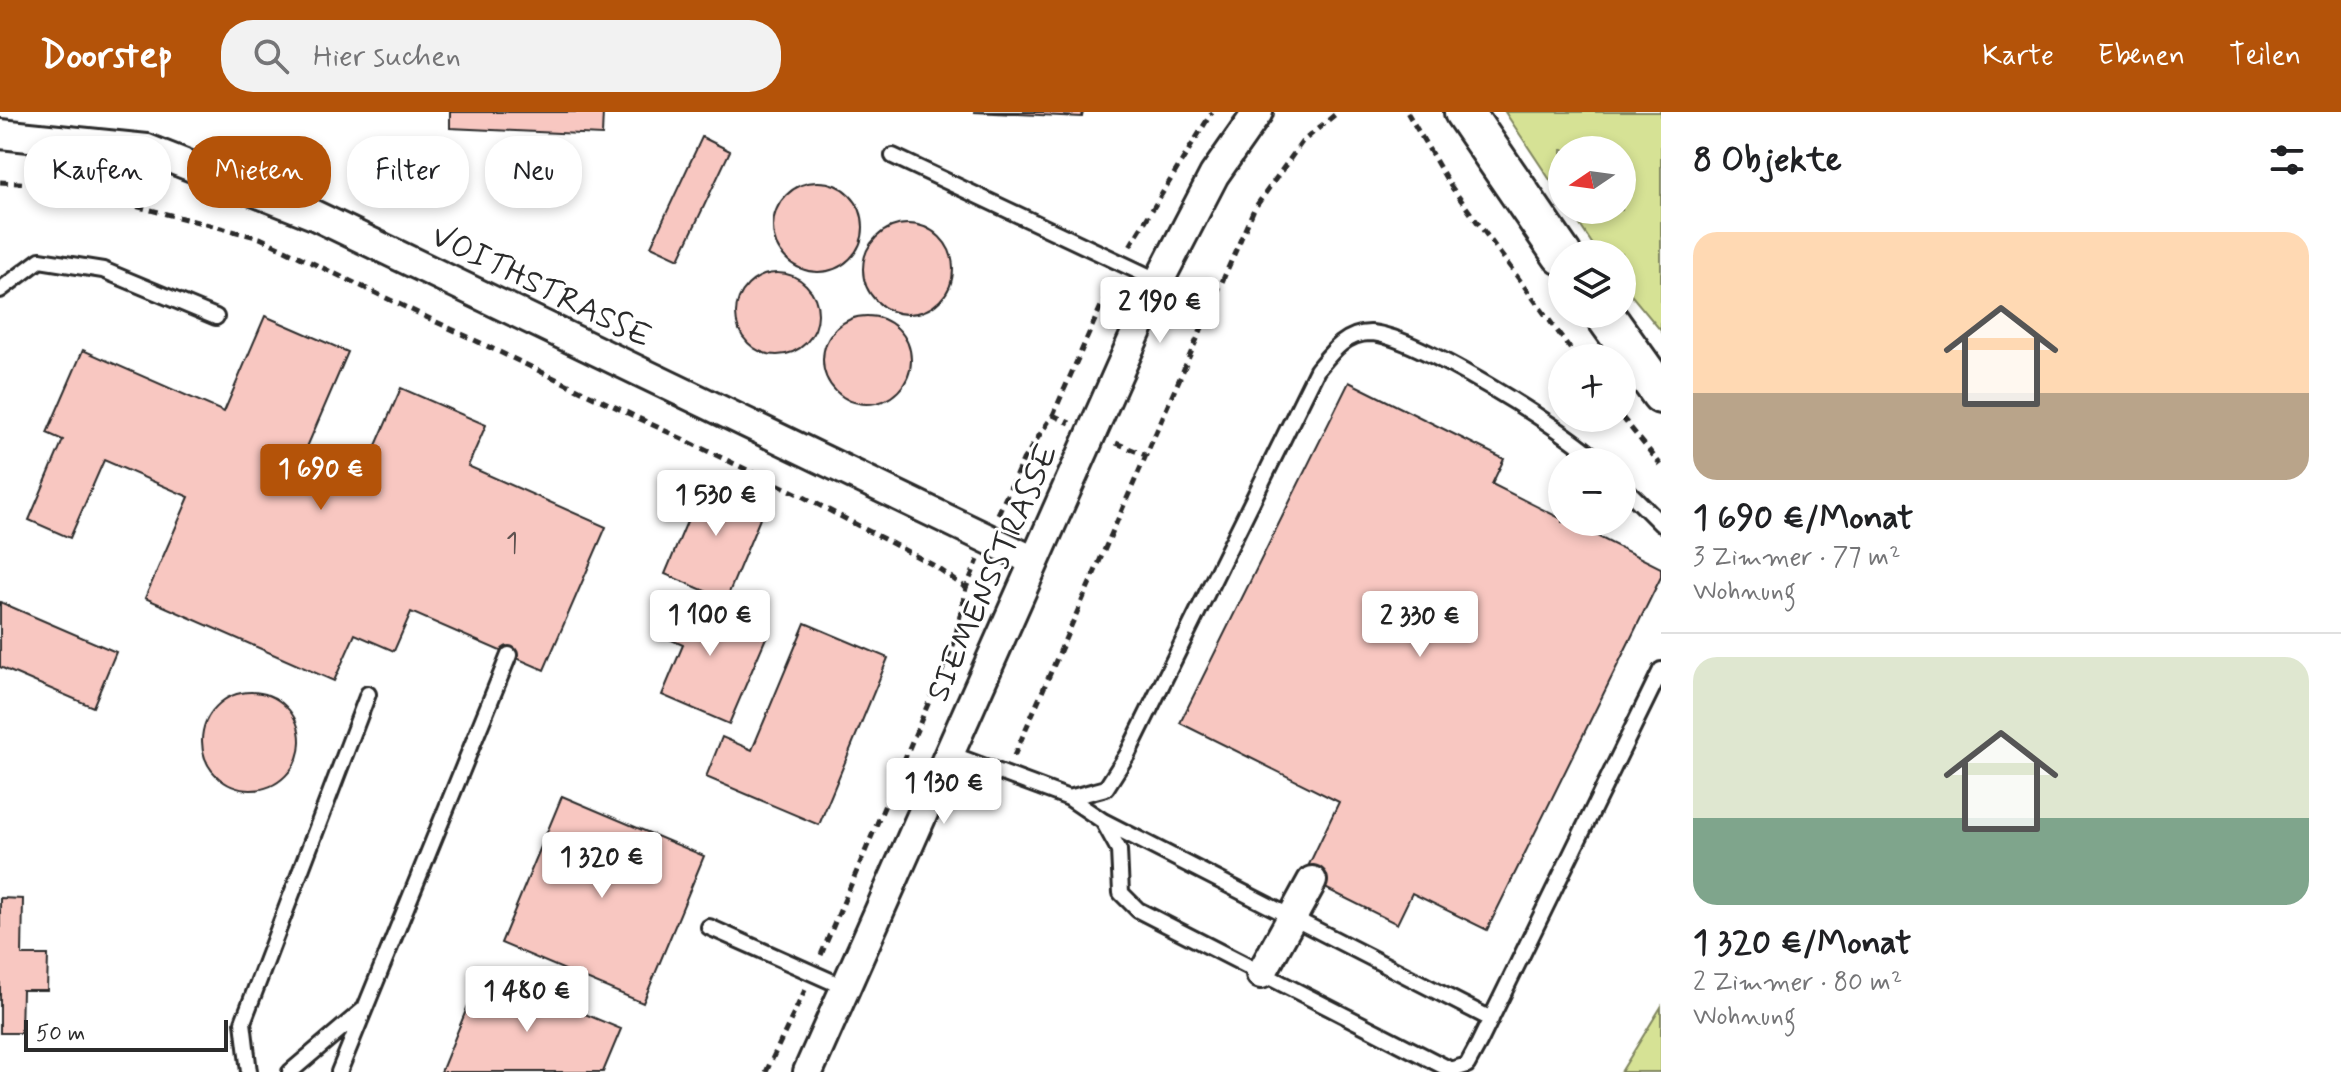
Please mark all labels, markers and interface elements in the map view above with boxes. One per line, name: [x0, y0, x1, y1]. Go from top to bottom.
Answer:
search box: [221, 20, 781, 92]
text: Doorstep: [40, 32, 173, 81]
icon: search: [249, 34, 293, 78]
text: Hier suchen: [313, 37, 461, 76]
text: Karte: [1982, 38, 2054, 75]
text: Ebenen: [2098, 38, 2185, 75]
text: Teilen: [2229, 38, 2301, 75]
chip: Kaufen: [24, 136, 171, 208]
chip: Mieten: [187, 136, 331, 208]
chip: Filter: [347, 136, 469, 208]
chip: Neu: [485, 136, 582, 208]
north arrow: [1548, 136, 1636, 224]
map controls: [1548, 136, 1636, 536]
text: 8 Objekte: [1693, 138, 1842, 183]
icon: filters: [2265, 138, 2309, 182]
street label: VOITHSTRASSE: [424, 216, 658, 358]
button: layers: [1548, 240, 1636, 328]
pin: 2 190 €: [1086, 277, 1234, 345]
icon: home: [1929, 284, 2073, 428]
text: 2 190 €: [1118, 286, 1202, 320]
button: +: [1548, 344, 1636, 432]
street label: SIEMENSSTRASSE: [917, 437, 1069, 709]
pin: 1 690 €: [247, 444, 395, 512]
button: −: [1548, 448, 1636, 536]
text: 1 690 €: [278, 453, 364, 487]
pin: 1 530 €: [642, 470, 790, 538]
text: 1 530 €: [675, 479, 757, 513]
text: 1 690 €/Monat: [1693, 496, 1913, 541]
house number: 1: [506, 526, 518, 563]
text: 3 Zimmer · 77 m²: [1693, 541, 1901, 575]
text: Wohnung: [1693, 575, 1796, 609]
pin: 1 100 €: [636, 590, 784, 658]
pin: 2 330 €: [1346, 591, 1494, 659]
text: 1 100 €: [668, 599, 752, 633]
text: 2 330 €: [1380, 600, 1460, 634]
icon: home: [1929, 709, 2073, 853]
pin: 1 130 €: [870, 758, 1018, 826]
text: 1 130 €: [904, 767, 984, 801]
pin: 1 320 €: [528, 832, 676, 900]
text: 1 320 €: [560, 841, 644, 875]
text: 1 320 €/Monat: [1693, 921, 1911, 966]
pin: 1 480 €: [453, 966, 601, 1034]
text: 2 Zimmer · 80 m²: [1693, 966, 1902, 1000]
text: 1 480 €: [483, 975, 571, 1009]
text: Wohnung: [1693, 1000, 1796, 1034]
scale bar: [24, 1016, 228, 1052]
text: 50 m: [36, 1020, 85, 1048]

